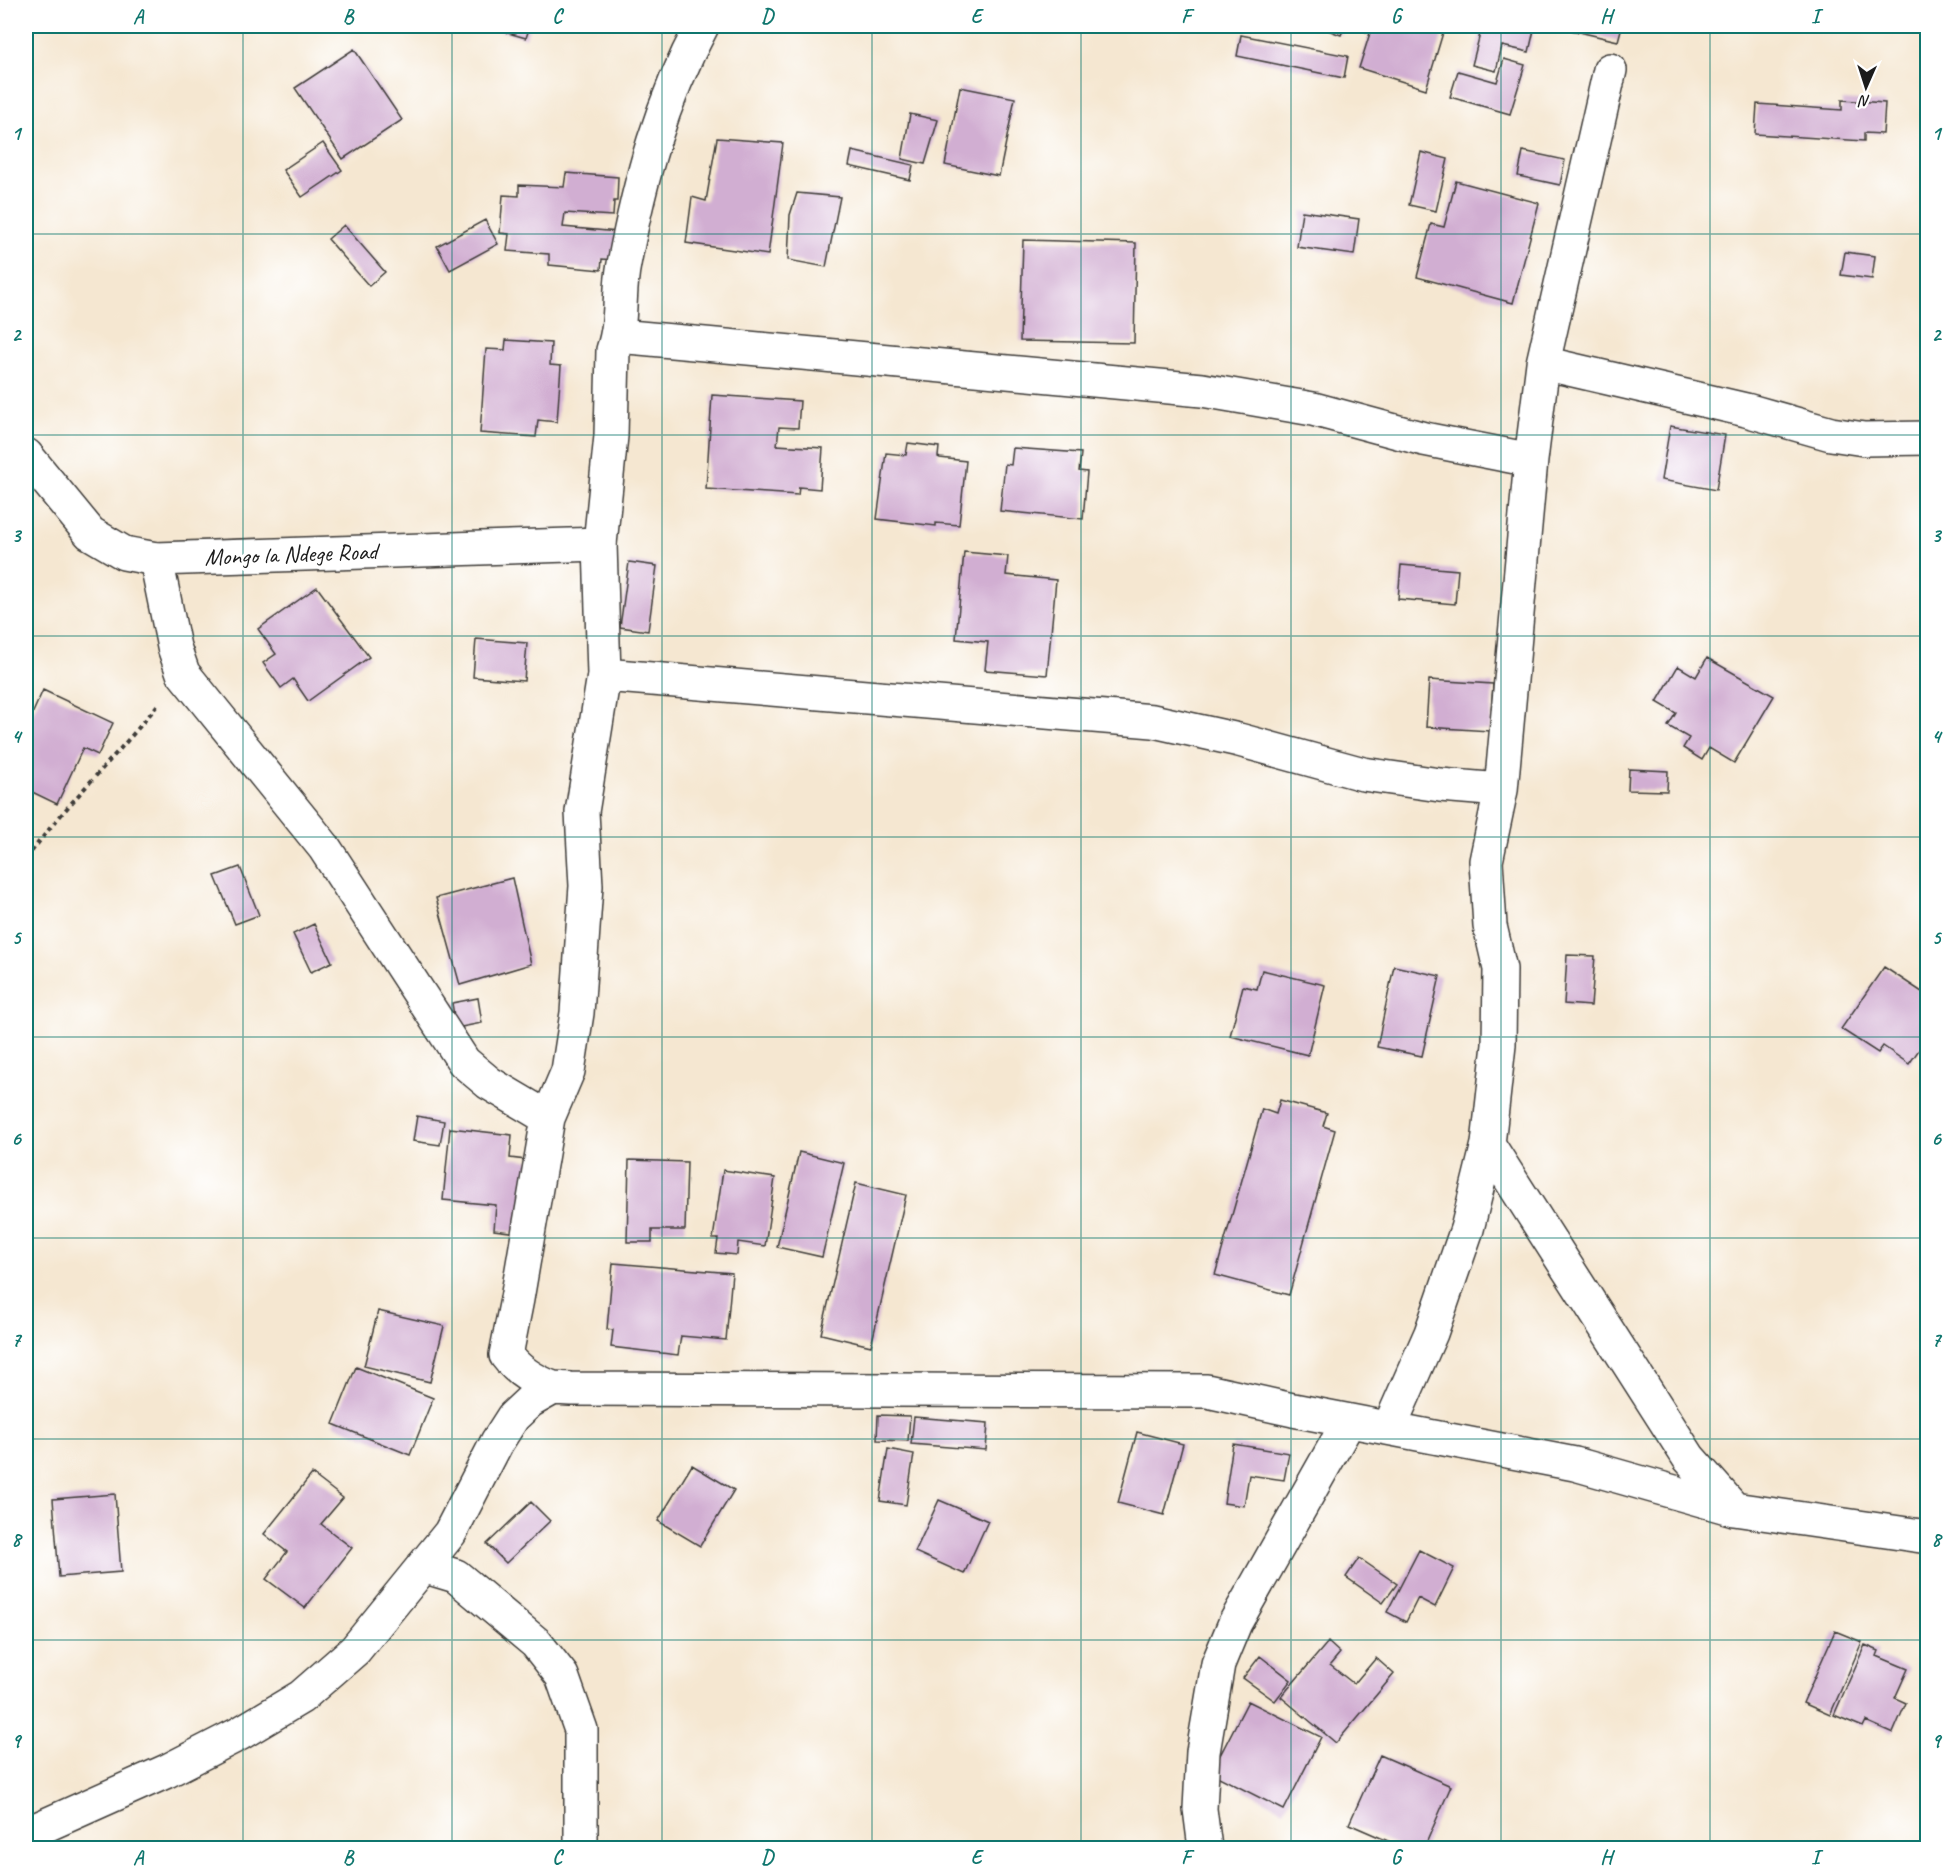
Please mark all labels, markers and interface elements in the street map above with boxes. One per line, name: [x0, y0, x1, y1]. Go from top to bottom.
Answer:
text: A: [133, 4, 145, 29]
text: B: [343, 4, 355, 29]
text: C: [552, 4, 564, 29]
text: D: [761, 4, 775, 29]
text: E: [971, 4, 985, 29]
text: F: [1181, 4, 1195, 29]
text: G: [1391, 4, 1404, 29]
text: H: [1600, 4, 1615, 29]
text: I: [1811, 4, 1824, 29]
north arrow: [1836, 57, 1896, 117]
text: N: [1857, 91, 1871, 111]
text: 1: [12, 121, 23, 146]
text: 1: [1932, 121, 1943, 146]
text: 2: [12, 322, 23, 347]
text: 2: [1932, 322, 1943, 347]
text: 3: [12, 523, 23, 548]
text: 3: [1932, 523, 1943, 548]
street label: Mongo la Ndege Road: [204, 536, 382, 572]
text: 4: [12, 724, 24, 749]
text: 4: [1932, 724, 1944, 749]
text: 5: [12, 925, 23, 950]
text: 5: [1932, 925, 1943, 950]
text: 6: [11, 1126, 22, 1151]
text: 6: [1931, 1126, 1942, 1151]
text: 7: [12, 1327, 23, 1352]
text: 7: [1932, 1327, 1943, 1352]
text: 8: [12, 1527, 24, 1552]
text: 8: [1932, 1527, 1944, 1552]
text: 9: [12, 1728, 23, 1753]
text: 9: [1932, 1728, 1943, 1753]
text: A: [133, 1845, 145, 1870]
text: B: [343, 1845, 355, 1870]
text: C: [552, 1845, 564, 1870]
text: D: [761, 1845, 775, 1870]
text: E: [971, 1845, 985, 1870]
text: F: [1181, 1845, 1195, 1870]
text: G: [1391, 1845, 1404, 1870]
text: H: [1600, 1845, 1615, 1870]
text: I: [1811, 1845, 1824, 1870]

